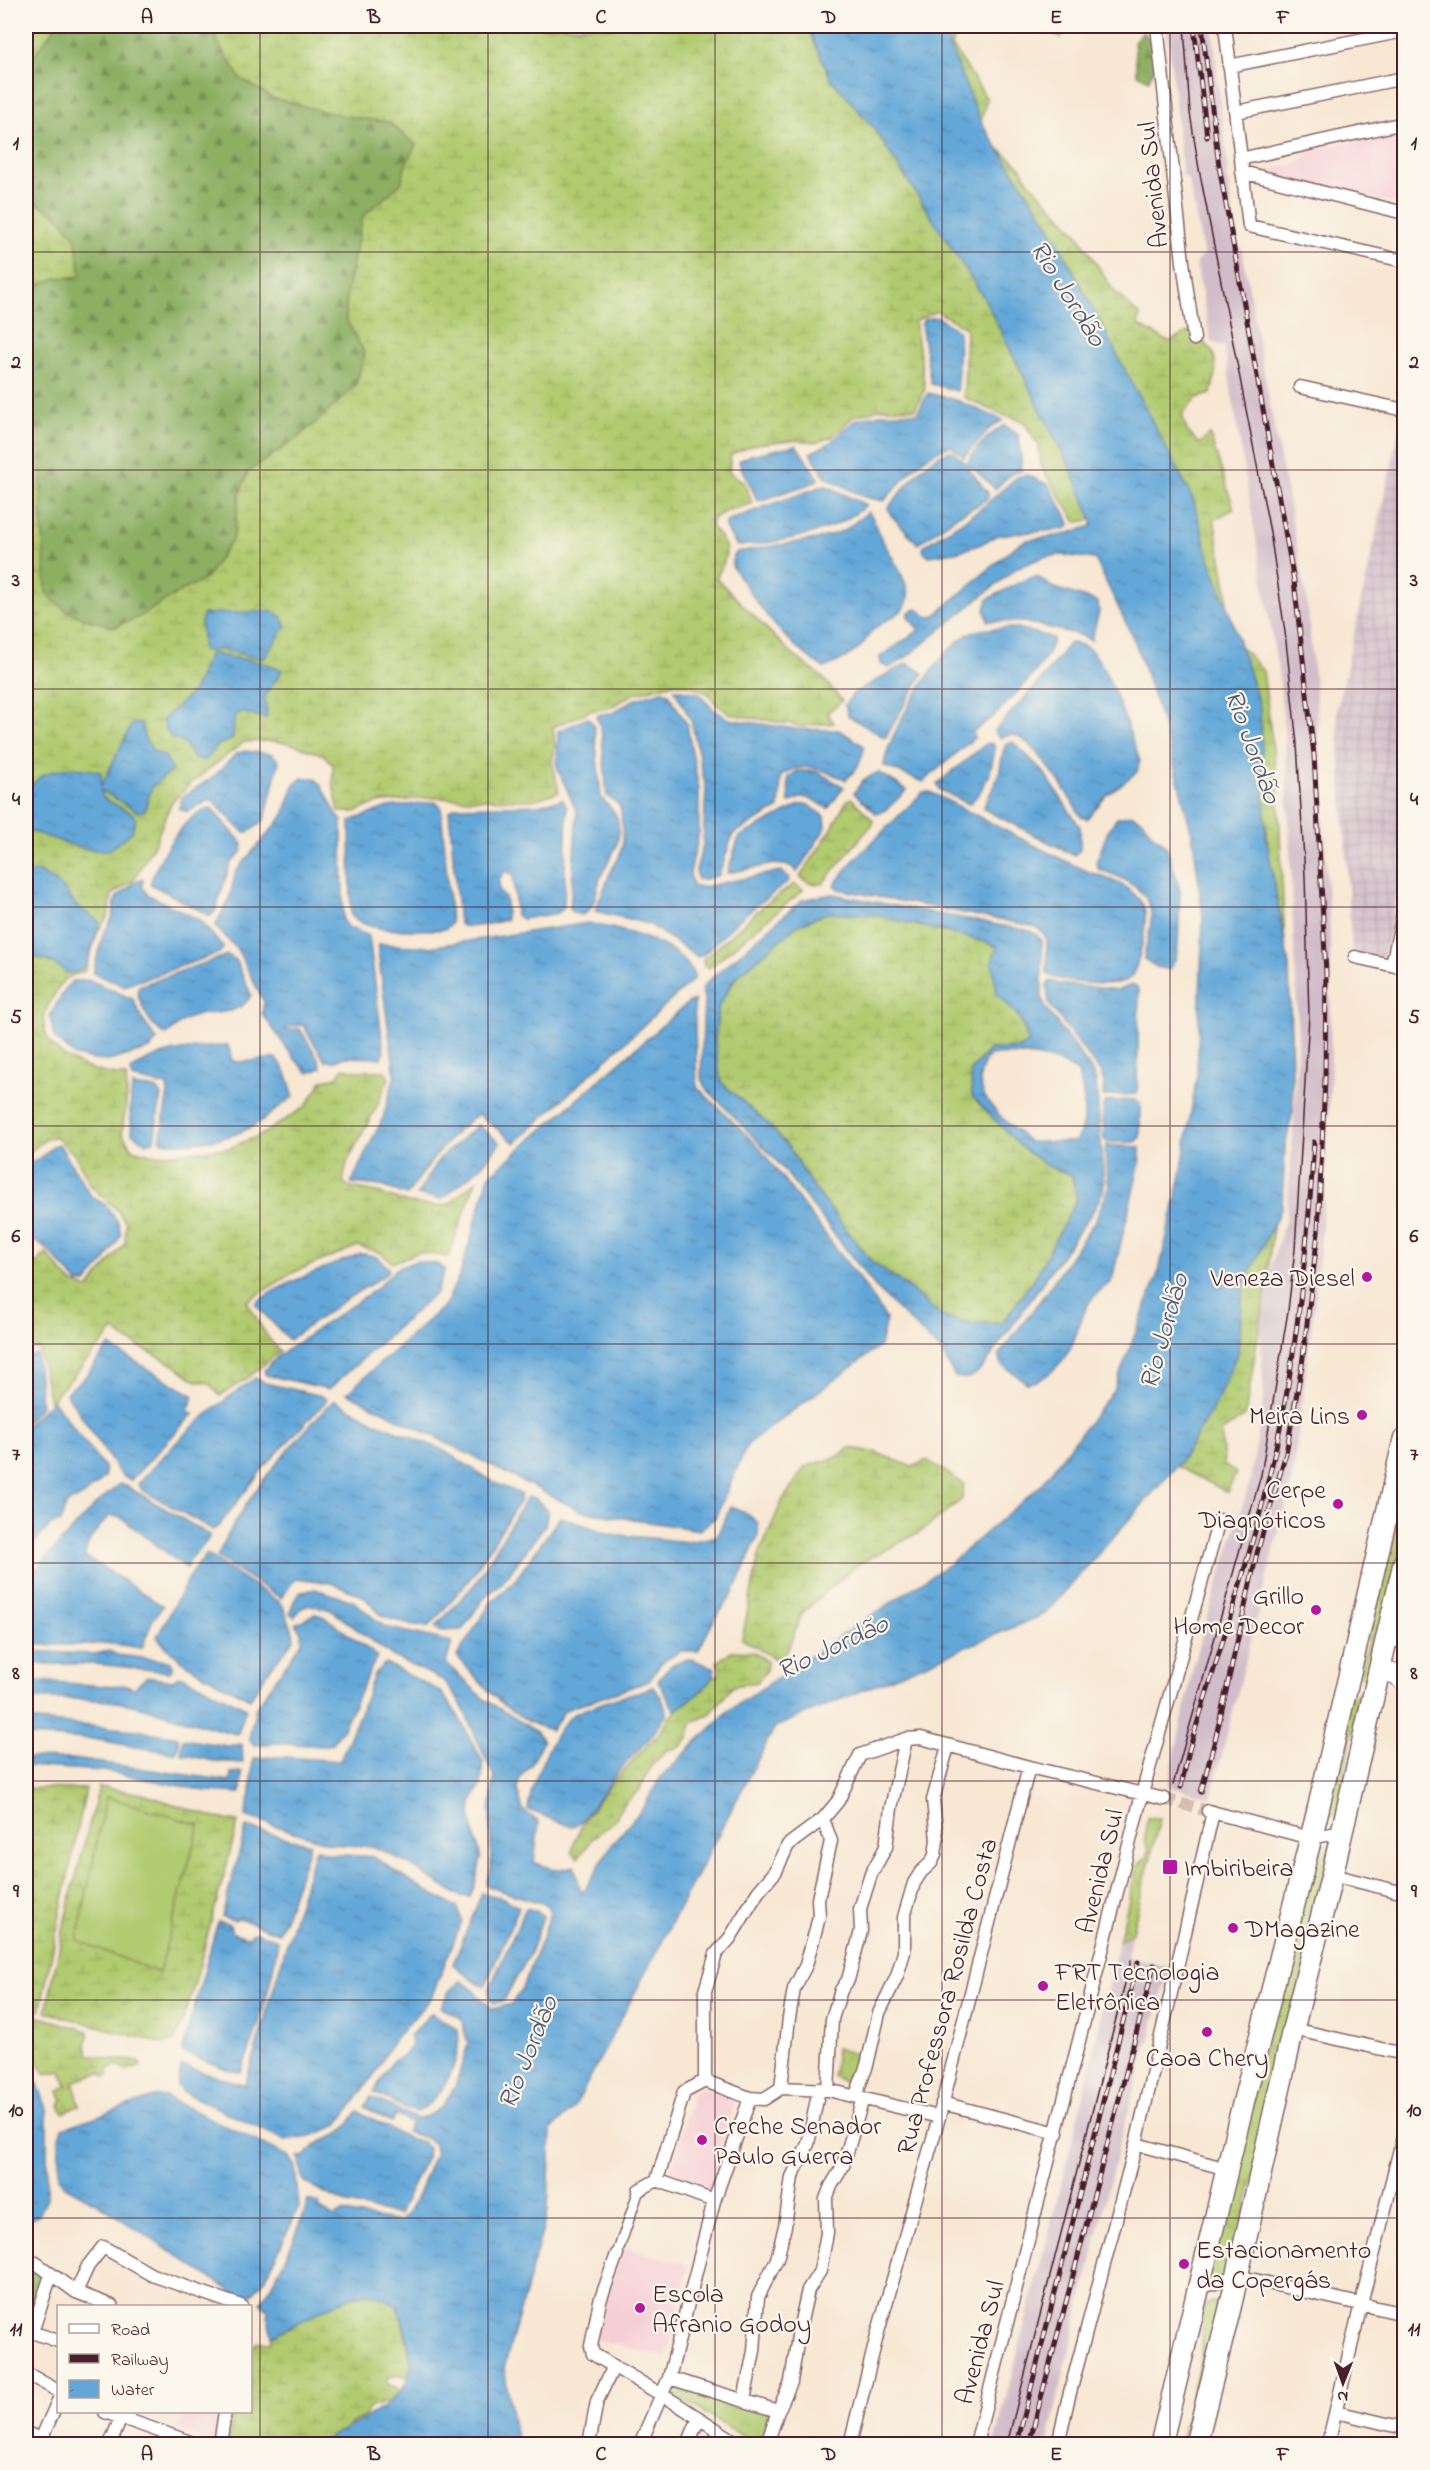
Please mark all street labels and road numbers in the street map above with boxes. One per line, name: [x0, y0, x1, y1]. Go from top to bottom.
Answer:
street label: Avenida Sul: [1129, 120, 1181, 250]
street label: Avenida Sul: [1068, 1806, 1136, 1938]
street label: Rua Professora Rosilda Costa: [888, 1834, 1009, 2159]
street label: Avenida Sul: [947, 2277, 1017, 2409]

